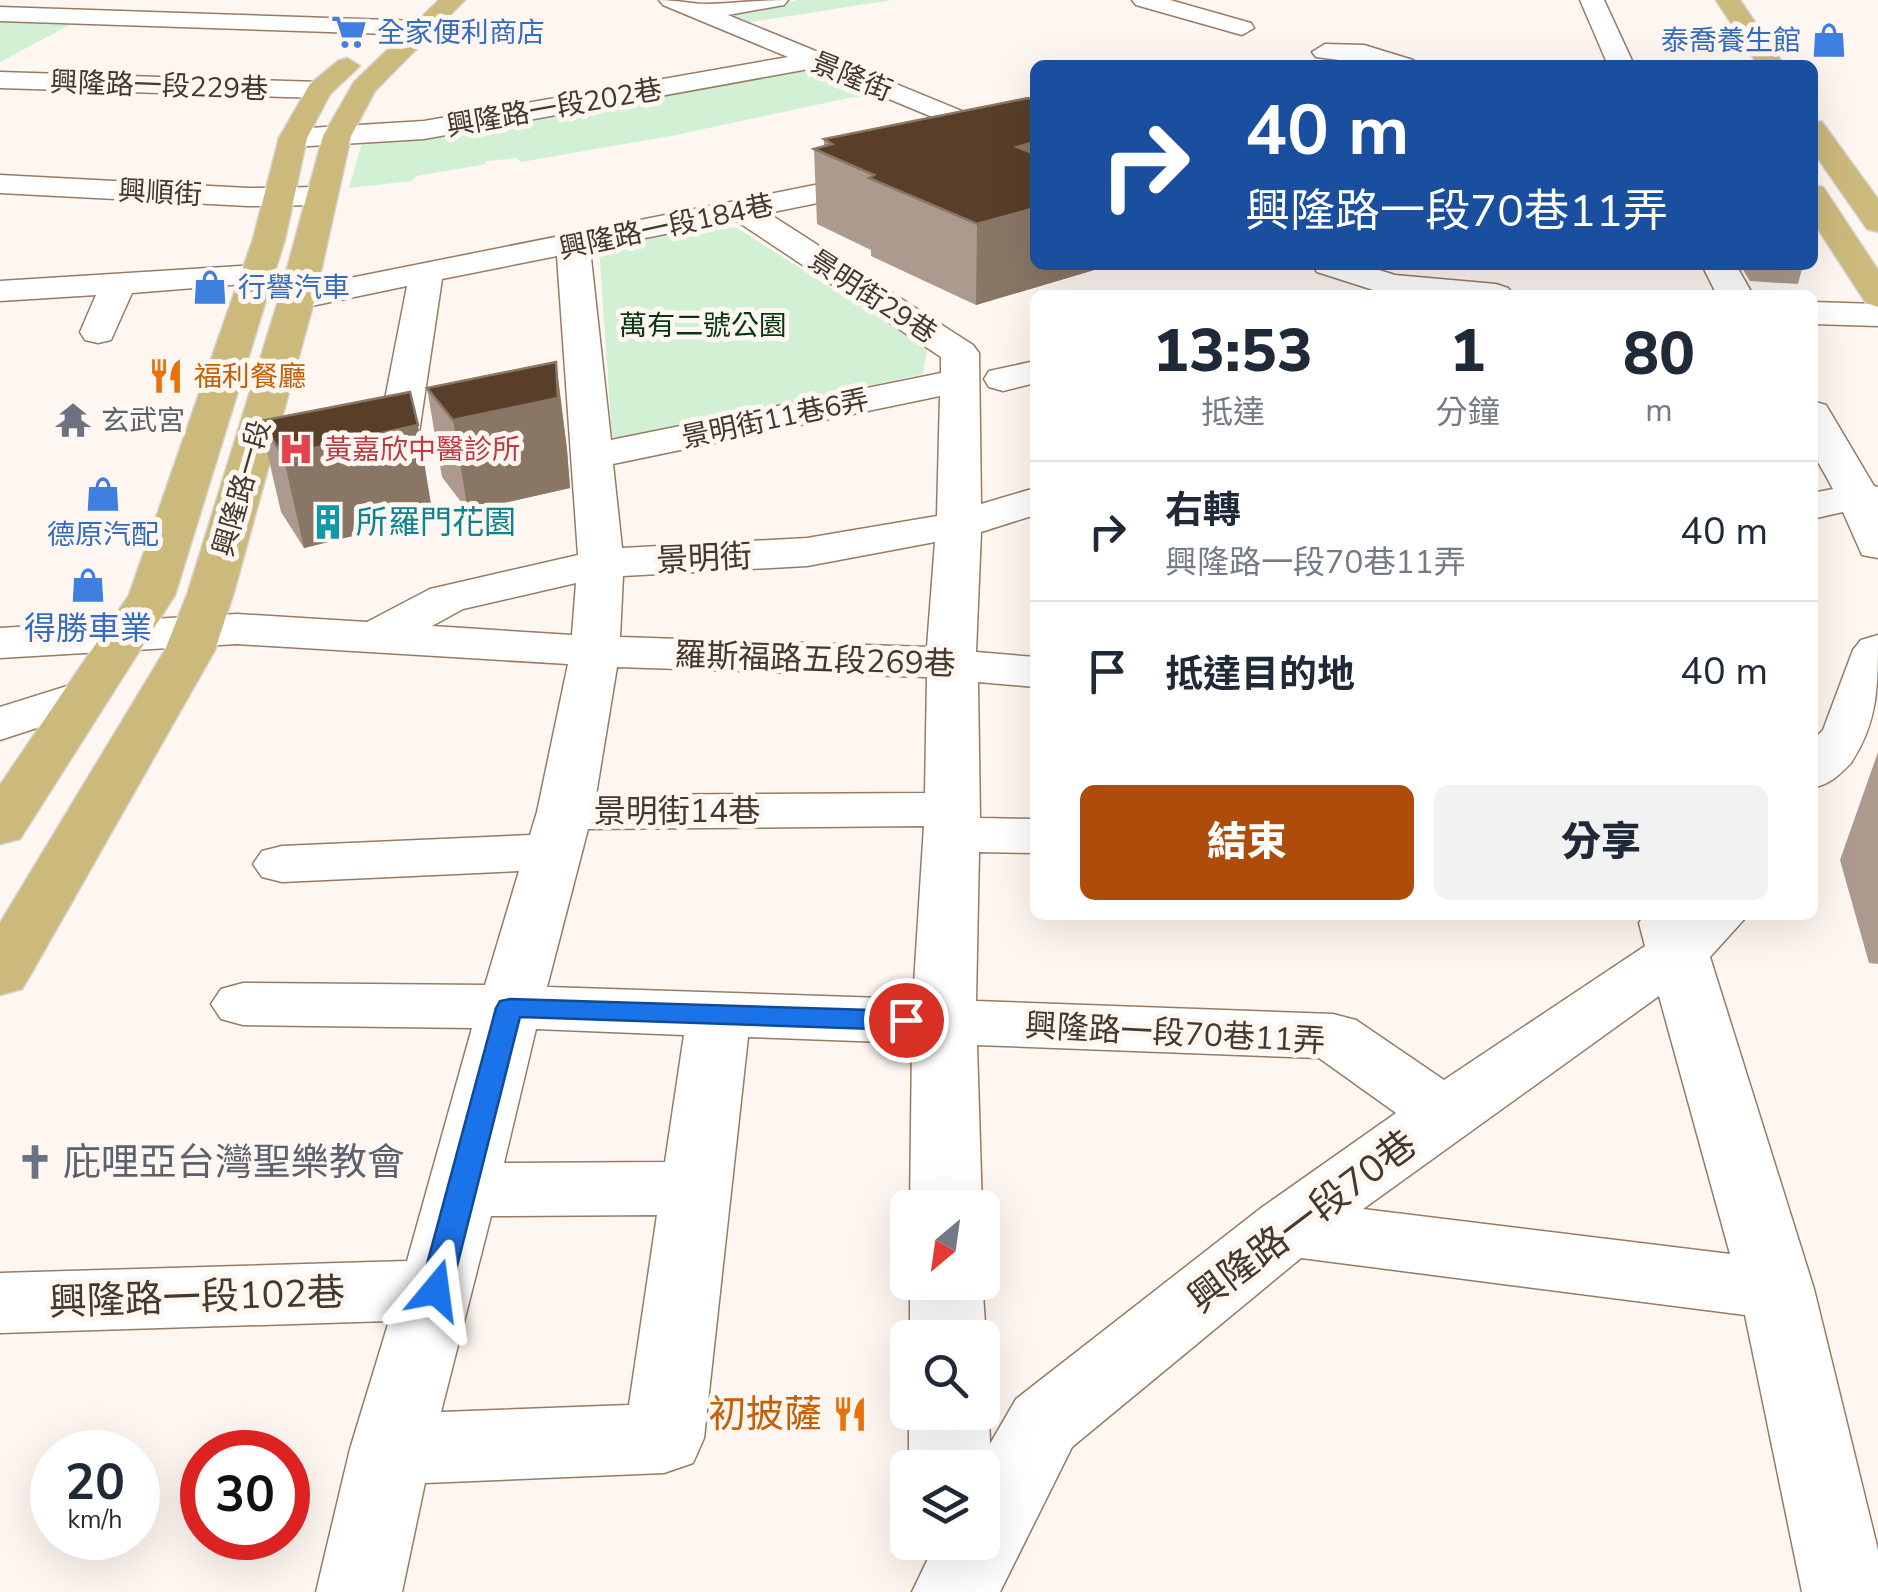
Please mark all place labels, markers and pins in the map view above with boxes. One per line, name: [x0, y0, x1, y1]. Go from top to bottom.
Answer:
supermarket icon: 全家便利商店: [330, 13, 368, 51]
place label: 全家便利商店: [377, 14, 545, 52]
shop icon: 泰喬養生館: [1810, 21, 1848, 59]
place label: 泰喬養生館: [1661, 22, 1801, 60]
shop icon: 行譽汽車: [191, 268, 229, 306]
place label: 行譽汽車: [238, 269, 350, 307]
restaurant icon: 福利餐廳: [147, 357, 185, 395]
place label: 福利餐廳: [194, 358, 306, 396]
temple icon: 玄武宮: [54, 401, 92, 439]
place label: 玄武宮: [101, 402, 185, 440]
hospital icon: 黃嘉欣中醫診所: [277, 430, 315, 468]
place label: 黃嘉欣中醫診所: [324, 431, 520, 469]
shop icon: 德原汽配: [84, 475, 122, 513]
place label: 所羅門花園: [356, 501, 516, 544]
building icon: 所羅門花園: [309, 503, 347, 541]
place label: 德原汽配: [47, 516, 159, 554]
shop icon: 得勝車業: [69, 566, 107, 604]
place label: 得勝車業: [24, 607, 152, 650]
pin: [864, 978, 949, 1063]
place label: 庇哩亞台灣聖樂教會: [63, 1137, 405, 1188]
church icon: 庇哩亞台灣聖樂教會: [16, 1143, 54, 1181]
place label: 初披薩: [708, 1389, 822, 1440]
restaurant icon: 初披薩: [831, 1395, 869, 1433]

